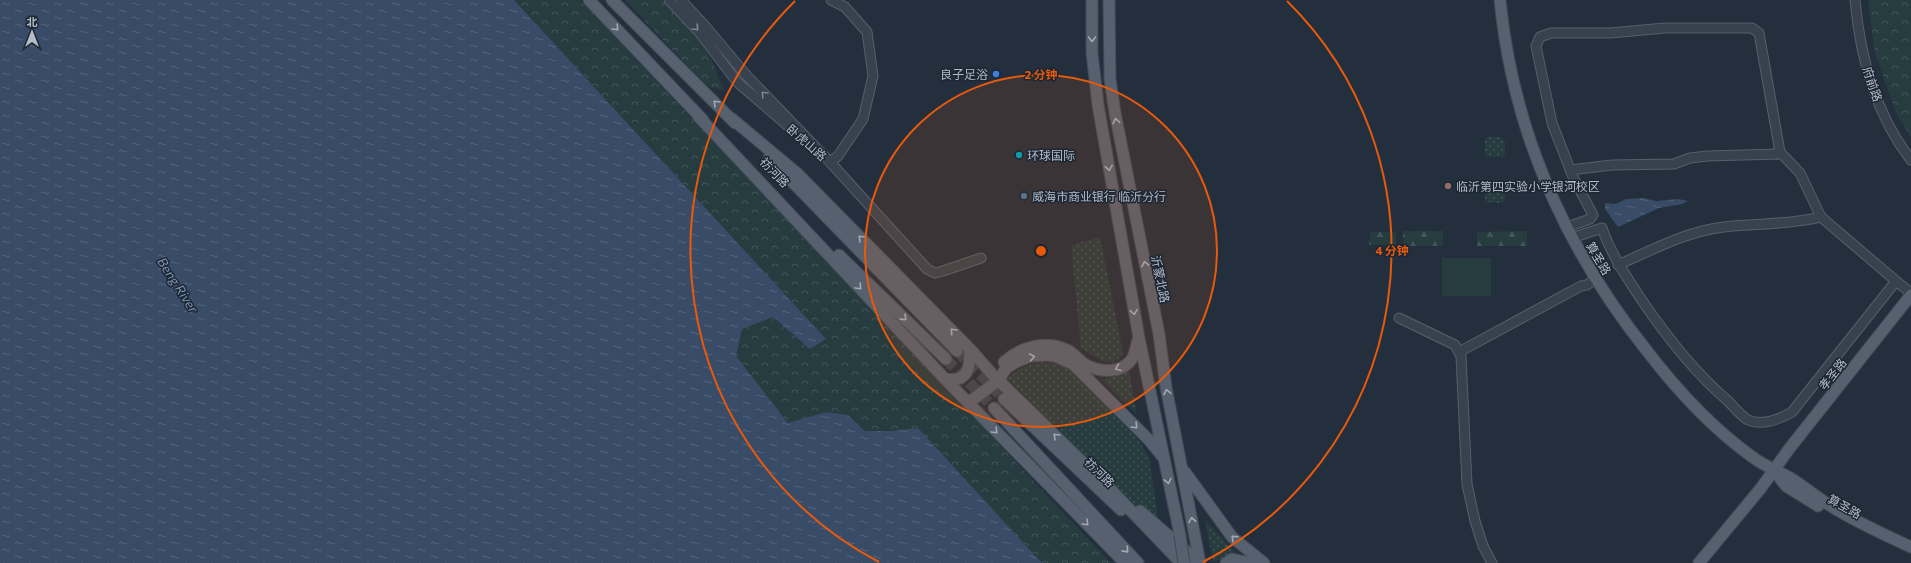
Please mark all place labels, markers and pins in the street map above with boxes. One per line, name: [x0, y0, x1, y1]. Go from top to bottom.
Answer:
place label: 良子足浴: [940, 67, 988, 81]
marker: 良子足浴: [991, 69, 1001, 79]
place label: 环球国际: [1027, 148, 1075, 162]
marker: 环球国际: [1014, 150, 1024, 160]
place label: 临沂第四实验小学银河校区: [1456, 179, 1600, 193]
marker: 临沂第四实验小学银河校区: [1443, 181, 1453, 191]
place label: 威海市商业银行 临沂分行: [1032, 189, 1166, 203]
marker: 威海市商业银行 临沂分行: [1019, 191, 1029, 201]
centre of rings: [1034, 244, 1048, 258]

